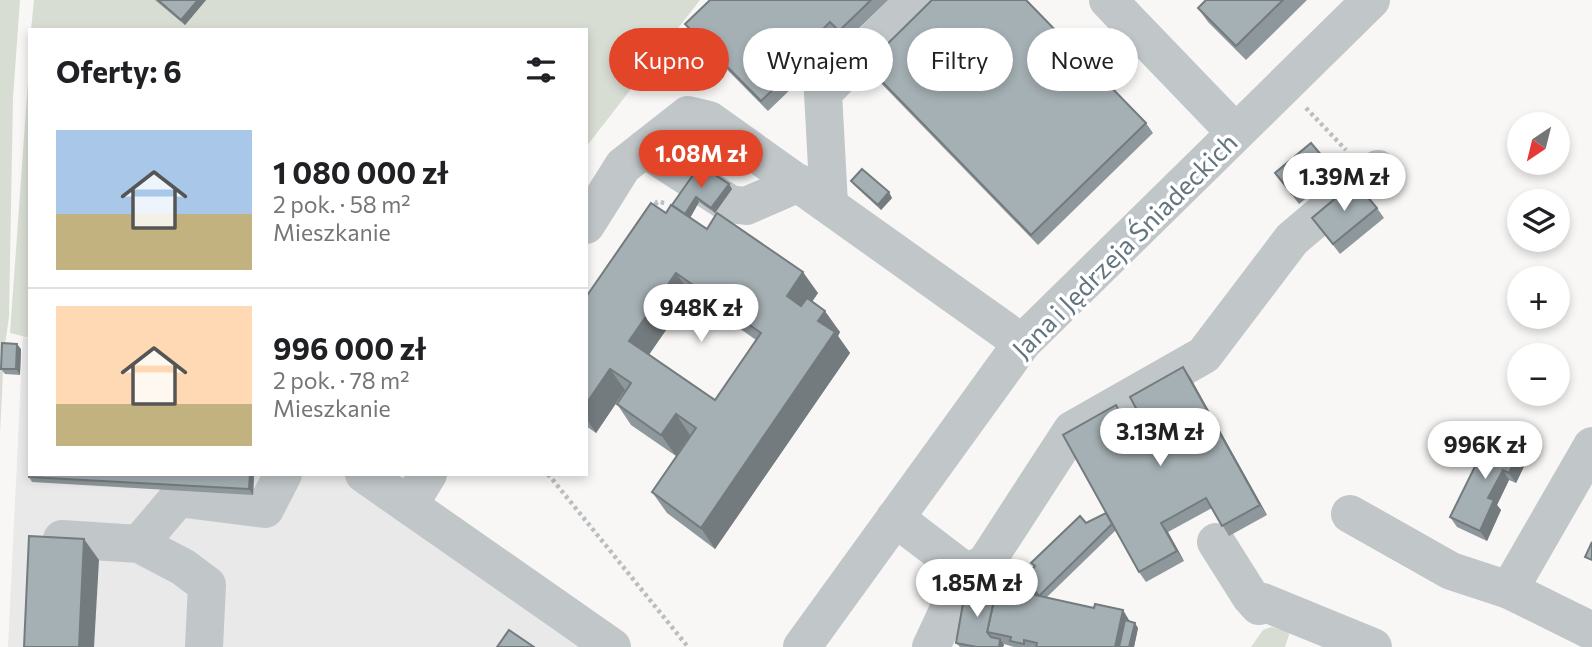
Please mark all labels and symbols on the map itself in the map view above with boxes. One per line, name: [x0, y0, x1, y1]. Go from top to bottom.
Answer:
north arrow: [1507, 112, 1570, 175]
street label: Jana i Jędrzeja Śniadeckich: [1005, 126, 1243, 364]
pin: 1.08M zł: [629, 130, 773, 190]
pin: 1.39M zł: [1272, 154, 1416, 213]
pin: 948K zł: [636, 284, 766, 344]
pin: 3.13M zł: [1088, 408, 1232, 468]
pin: 996K zł: [1420, 421, 1550, 481]
pin: 1.85M zł: [905, 560, 1049, 619]

